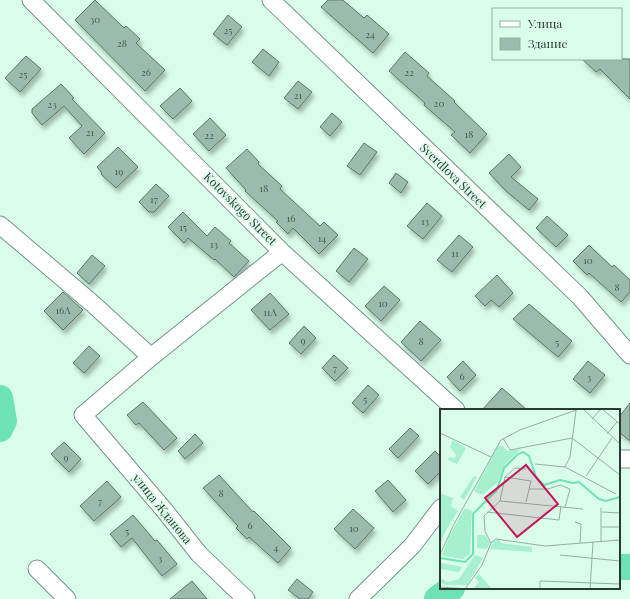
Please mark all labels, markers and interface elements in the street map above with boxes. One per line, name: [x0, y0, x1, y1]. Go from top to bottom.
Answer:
legend: [492, 8, 622, 60]
house number: 30: [90, 12, 100, 26]
text: Улица: [527, 15, 562, 31]
house number: 25: [224, 23, 232, 37]
house number: 24: [365, 27, 375, 41]
text: Здание: [528, 35, 568, 51]
house number: 28: [117, 36, 127, 50]
house number: 26: [141, 65, 151, 79]
house number: 22: [404, 65, 414, 79]
house number: 25: [19, 67, 27, 81]
house number: 21: [294, 88, 303, 102]
house number: 20: [434, 96, 444, 110]
house number: 23: [47, 97, 57, 111]
house number: 21: [86, 125, 95, 139]
house number: 18: [465, 127, 473, 141]
house number: 22: [204, 128, 214, 142]
street label: Sverdlova Street: [417, 139, 491, 212]
house number: 19: [115, 164, 123, 178]
street label: Kotovskogo Street: [201, 168, 281, 249]
house number: 18: [260, 181, 268, 195]
house number: 17: [150, 192, 158, 206]
house number: 16: [287, 211, 295, 225]
house number: 13: [421, 214, 430, 228]
house number: 15: [179, 220, 187, 234]
house number: 14: [318, 231, 326, 245]
house number: 13: [210, 237, 219, 251]
house number: 11: [451, 246, 459, 260]
house number: 10: [583, 253, 593, 267]
house number: 8: [614, 280, 620, 294]
house number: 10: [378, 296, 388, 310]
house number: 16А: [55, 303, 71, 317]
house number: 11А: [263, 305, 278, 319]
house number: 9: [300, 333, 306, 347]
house number: 8: [418, 334, 424, 348]
house number: 5: [555, 335, 559, 349]
house number: 7: [333, 361, 337, 375]
house number: 6: [459, 369, 465, 383]
house number: 3: [587, 370, 592, 384]
house number: 5: [363, 392, 367, 406]
inset map: [440, 409, 620, 589]
house number: 9: [63, 450, 69, 464]
street label: улица Жданова: [129, 469, 196, 547]
house number: 8: [218, 486, 224, 500]
house number: 7: [98, 494, 102, 508]
house number: 6: [247, 518, 253, 532]
house number: 10: [349, 521, 359, 535]
house number: 5: [125, 524, 129, 538]
house number: 4: [274, 540, 279, 554]
house number: 3: [158, 551, 163, 565]

